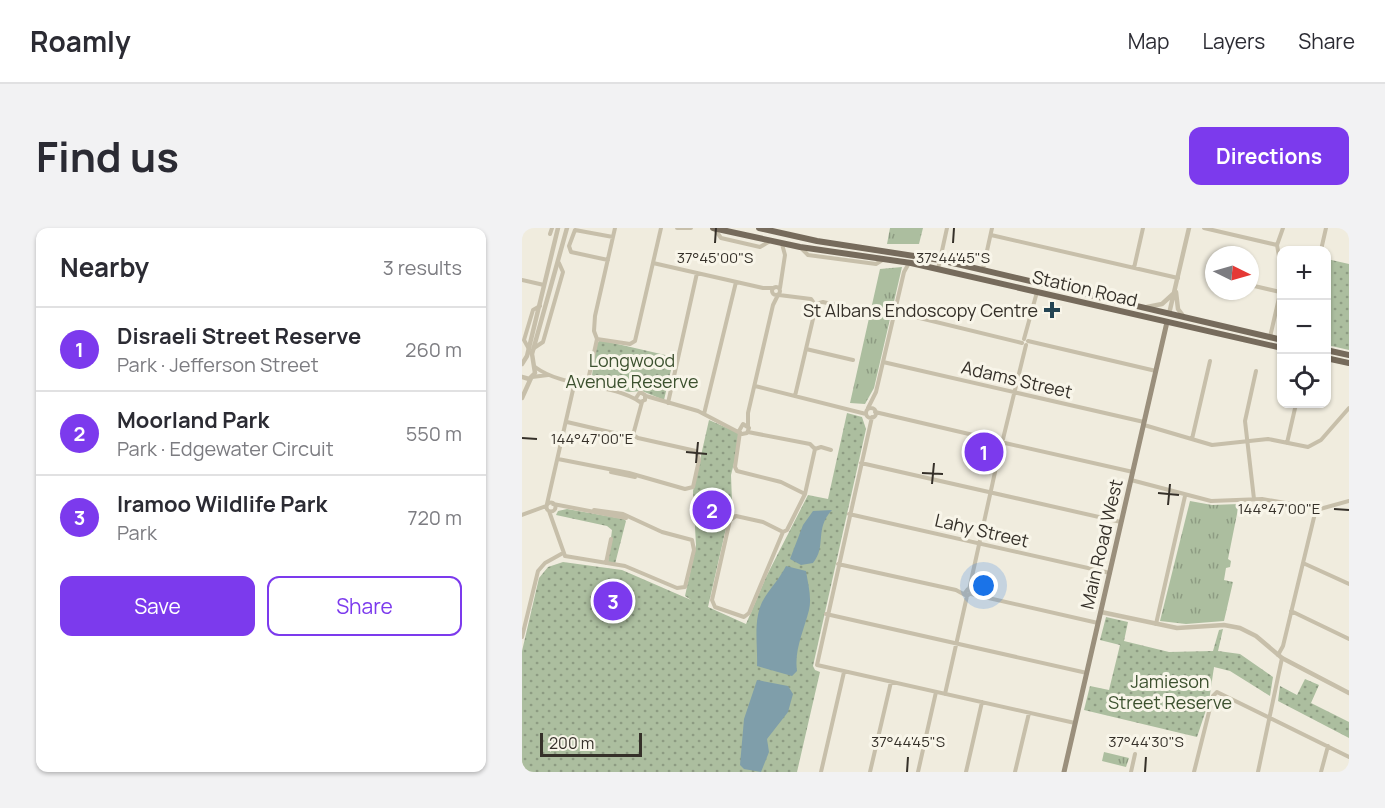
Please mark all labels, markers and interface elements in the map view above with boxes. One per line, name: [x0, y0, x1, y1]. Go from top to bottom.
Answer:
text: Roamly: [30, 22, 131, 60]
text: Map: [1128, 27, 1169, 55]
text: Layers: [1202, 27, 1265, 55]
text: Share: [1298, 27, 1355, 55]
text: Find us: [36, 127, 179, 185]
button: Directions: [1189, 127, 1349, 185]
north arrow: [1205, 246, 1259, 300]
map controls: [1277, 246, 1331, 408]
button: +: [1277, 246, 1331, 300]
text: 37°45'00"S: [677, 247, 753, 268]
text: 37°44'45"S: [916, 247, 990, 268]
text: Nearby: [60, 249, 149, 285]
text: 3 results: [383, 254, 462, 281]
street label: Station Road: [1030, 264, 1140, 312]
place label: St Albans Endoscopy Centre: [803, 298, 1038, 322]
button: −: [1277, 300, 1331, 354]
marker: St Albans Endoscopy Centre: [1043, 301, 1061, 319]
text: Disraeli Street Reserve: [117, 321, 361, 351]
text: 1: [75, 336, 84, 363]
text: 260 m: [405, 336, 462, 363]
park label: Longwood Avenue Reserve: [566, 348, 698, 393]
text: Park · Jefferson Street: [117, 351, 319, 378]
button: locate: [1277, 354, 1331, 408]
street label: Adams Street: [959, 355, 1075, 403]
text: Moorland Park: [117, 405, 269, 435]
text: 2: [74, 420, 85, 447]
text: 550 m: [406, 420, 462, 447]
text: 144°47'00"E: [551, 428, 633, 449]
pin: 1: [964, 430, 1004, 474]
text: Park · Edgewater Circuit: [117, 435, 334, 462]
street label: Main Road West: [1074, 477, 1128, 611]
pin: 2: [692, 488, 732, 532]
text: Iramoo Wildlife Park: [117, 489, 327, 519]
text: 144°47'00"E: [1238, 498, 1320, 519]
text: 3: [74, 504, 85, 531]
text: 720 m: [407, 504, 462, 531]
street label: Lahy Street: [933, 508, 1031, 552]
text: Park: [117, 519, 157, 546]
your location: [969, 571, 998, 600]
button: Save: [60, 576, 255, 636]
button: Share: [267, 576, 462, 636]
pin: 3: [594, 578, 632, 623]
park label: Jamieson Street Reserve: [1108, 669, 1232, 714]
scale bar: [540, 730, 642, 758]
text: 37°44'45"S: [871, 731, 945, 752]
text: 37°44'30"S: [1108, 731, 1184, 752]
text: 200 m: [549, 732, 594, 754]

